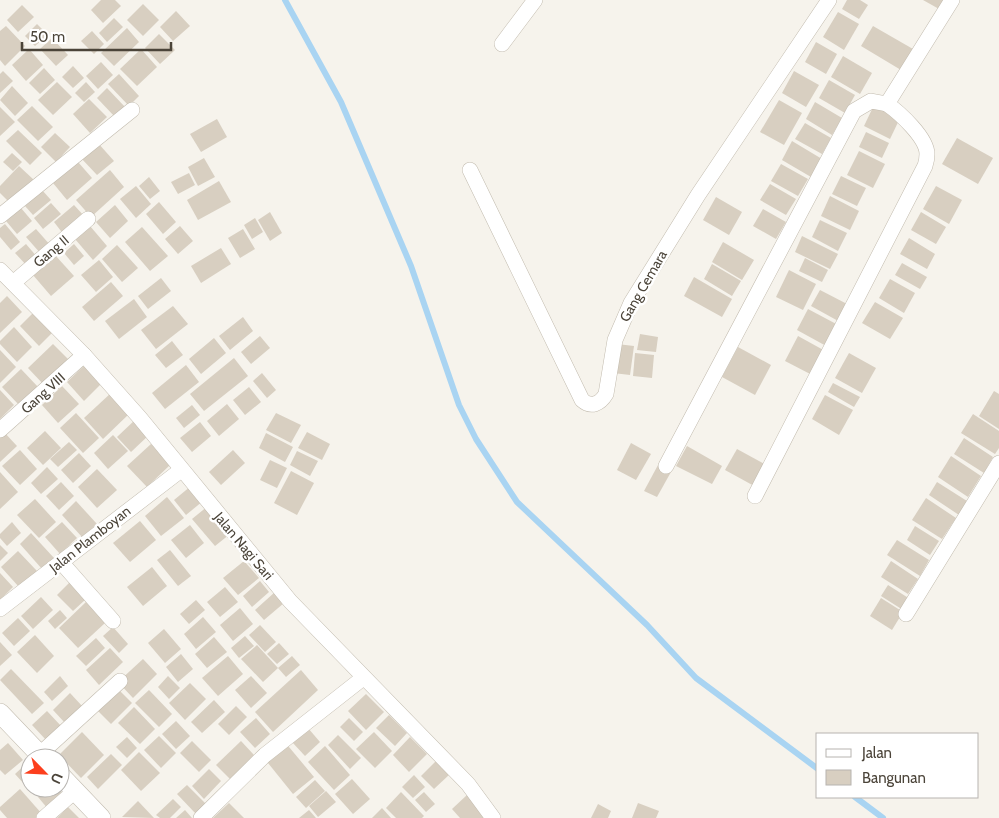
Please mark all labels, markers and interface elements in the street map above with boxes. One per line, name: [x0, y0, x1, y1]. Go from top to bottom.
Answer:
scale bar: [22, 20, 171, 52]
text: 50 m: [30, 28, 65, 46]
street label: Gang II: [29, 231, 73, 271]
street label: Gang Cemara: [615, 247, 671, 325]
street label: Gang VIII: [17, 368, 69, 418]
street label: Jalan Plamboyan: [45, 502, 134, 577]
street label: Jalan Nagi Sari: [210, 508, 278, 584]
legend: [816, 733, 979, 798]
text: Jalan: [861, 744, 892, 762]
north arrow: [20, 748, 70, 798]
text: Bangunan: [862, 769, 926, 787]
text: U: [47, 770, 67, 787]

